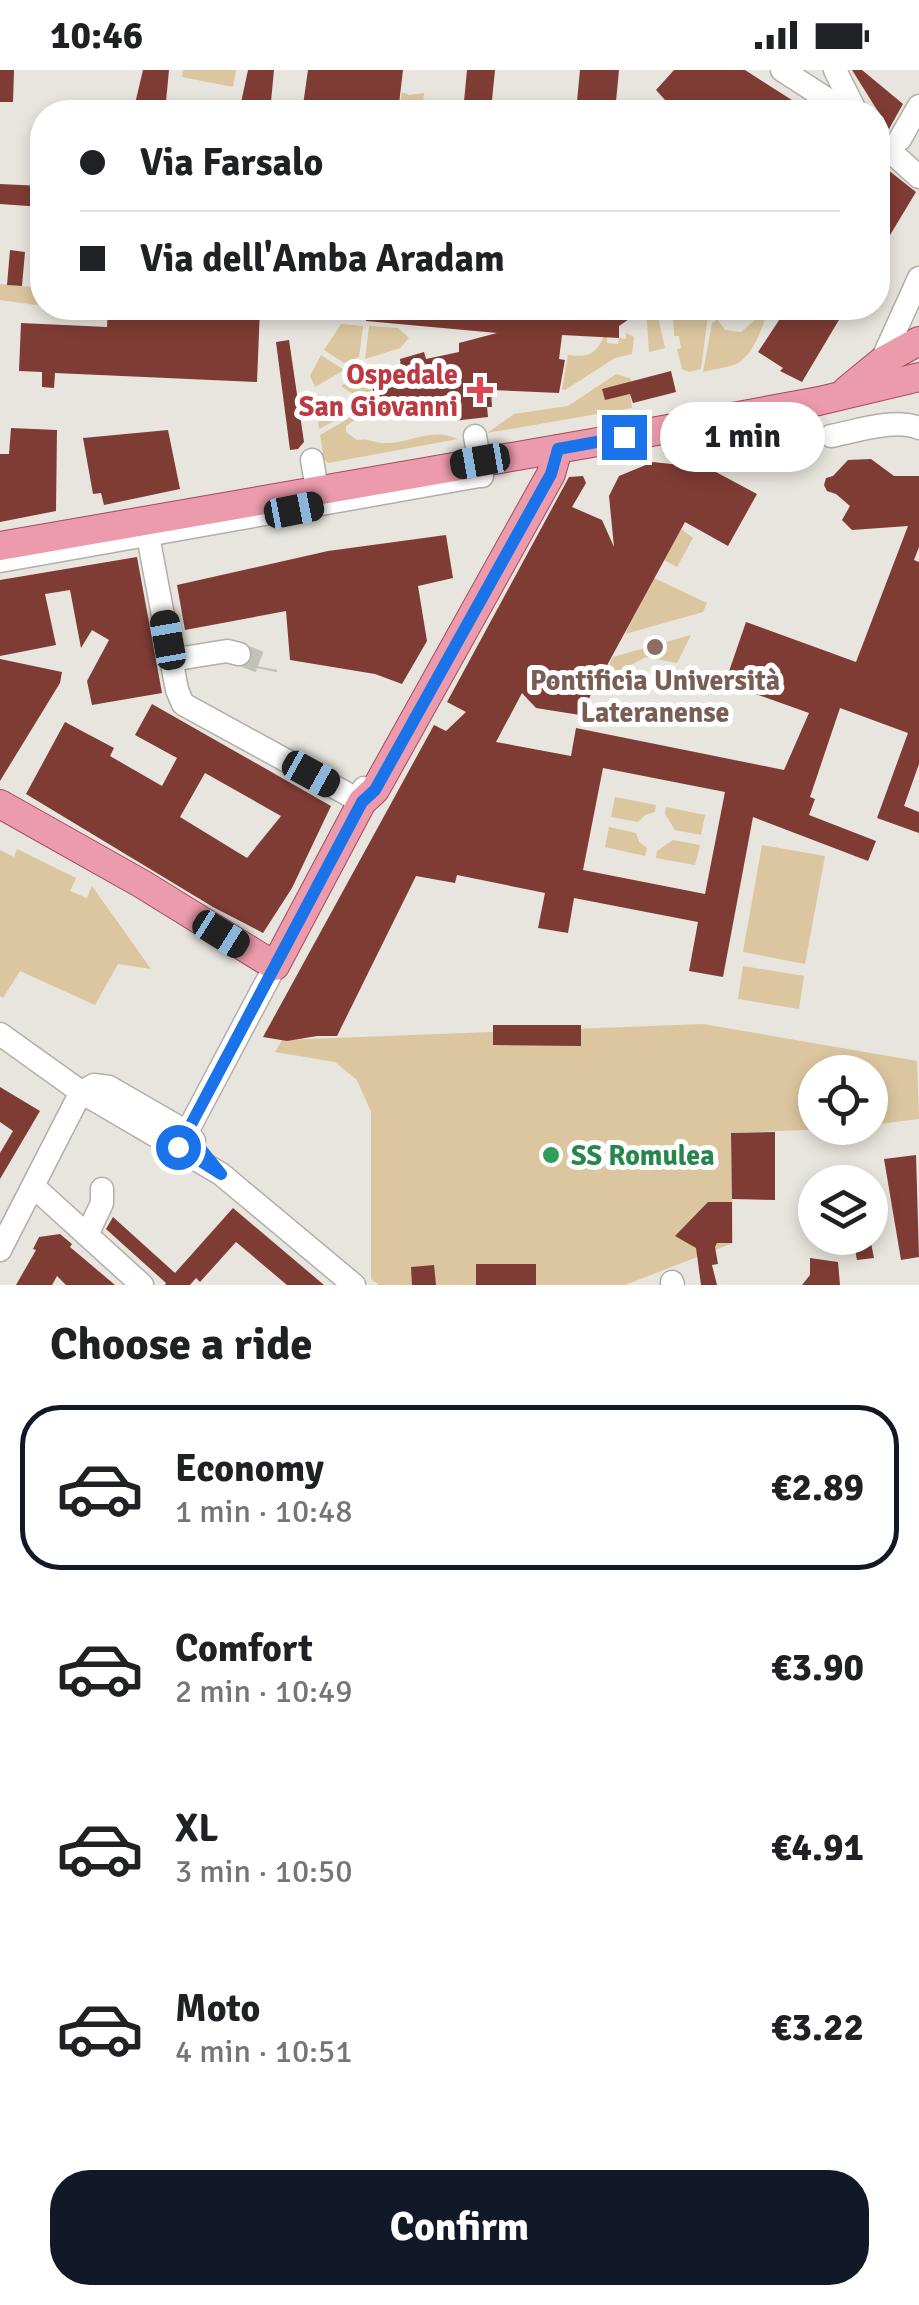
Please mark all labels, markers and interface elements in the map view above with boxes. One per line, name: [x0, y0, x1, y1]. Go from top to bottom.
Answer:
text: 10:46: [50, 12, 143, 59]
text: Via Farsalo: [140, 139, 323, 186]
text: Via dell'Amba Aradam: [140, 235, 505, 282]
place label: Ospedale San Giovanni: [299, 358, 458, 424]
marker: Ospedale San Giovanni: [467, 377, 493, 403]
callout: 1 min: [659, 402, 824, 472]
route end: [602, 415, 647, 460]
text: 1 min: [704, 417, 781, 456]
car: [448, 441, 512, 481]
car: [262, 490, 326, 530]
car: [148, 608, 188, 672]
marker: Pontificia Università Lateranense: [644, 636, 666, 658]
place label: Pontificia Università Lateranense: [530, 664, 780, 730]
car: [277, 746, 345, 802]
car: [188, 905, 254, 963]
map controls: [798, 1055, 888, 1255]
button: locate: [798, 1055, 888, 1145]
route start: [156, 1125, 201, 1170]
place label: SS Romulea: [571, 1139, 715, 1173]
marker: SS Romulea: [540, 1144, 562, 1166]
button: layers: [798, 1165, 888, 1255]
text: Choose a ride: [50, 1317, 313, 1372]
icon: car: [55, 1443, 145, 1533]
text: Economy: [175, 1445, 324, 1492]
text: €2.89: [771, 1464, 864, 1511]
text: 1 min · 10:48: [175, 1492, 353, 1531]
icon: car: [55, 1623, 145, 1713]
text: Comfort: [175, 1625, 313, 1672]
text: €3.90: [771, 1644, 864, 1691]
text: 2 min · 10:49: [175, 1672, 353, 1711]
icon: car: [55, 1803, 145, 1893]
text: XL: [175, 1805, 218, 1852]
text: €4.91: [771, 1824, 864, 1871]
text: 3 min · 10:50: [175, 1852, 353, 1891]
icon: car: [55, 1983, 145, 2073]
text: Moto: [175, 1985, 260, 2032]
text: €3.22: [771, 2004, 864, 2051]
text: 4 min · 10:51: [175, 2032, 353, 2071]
button: Confirm: [50, 2170, 869, 2285]

